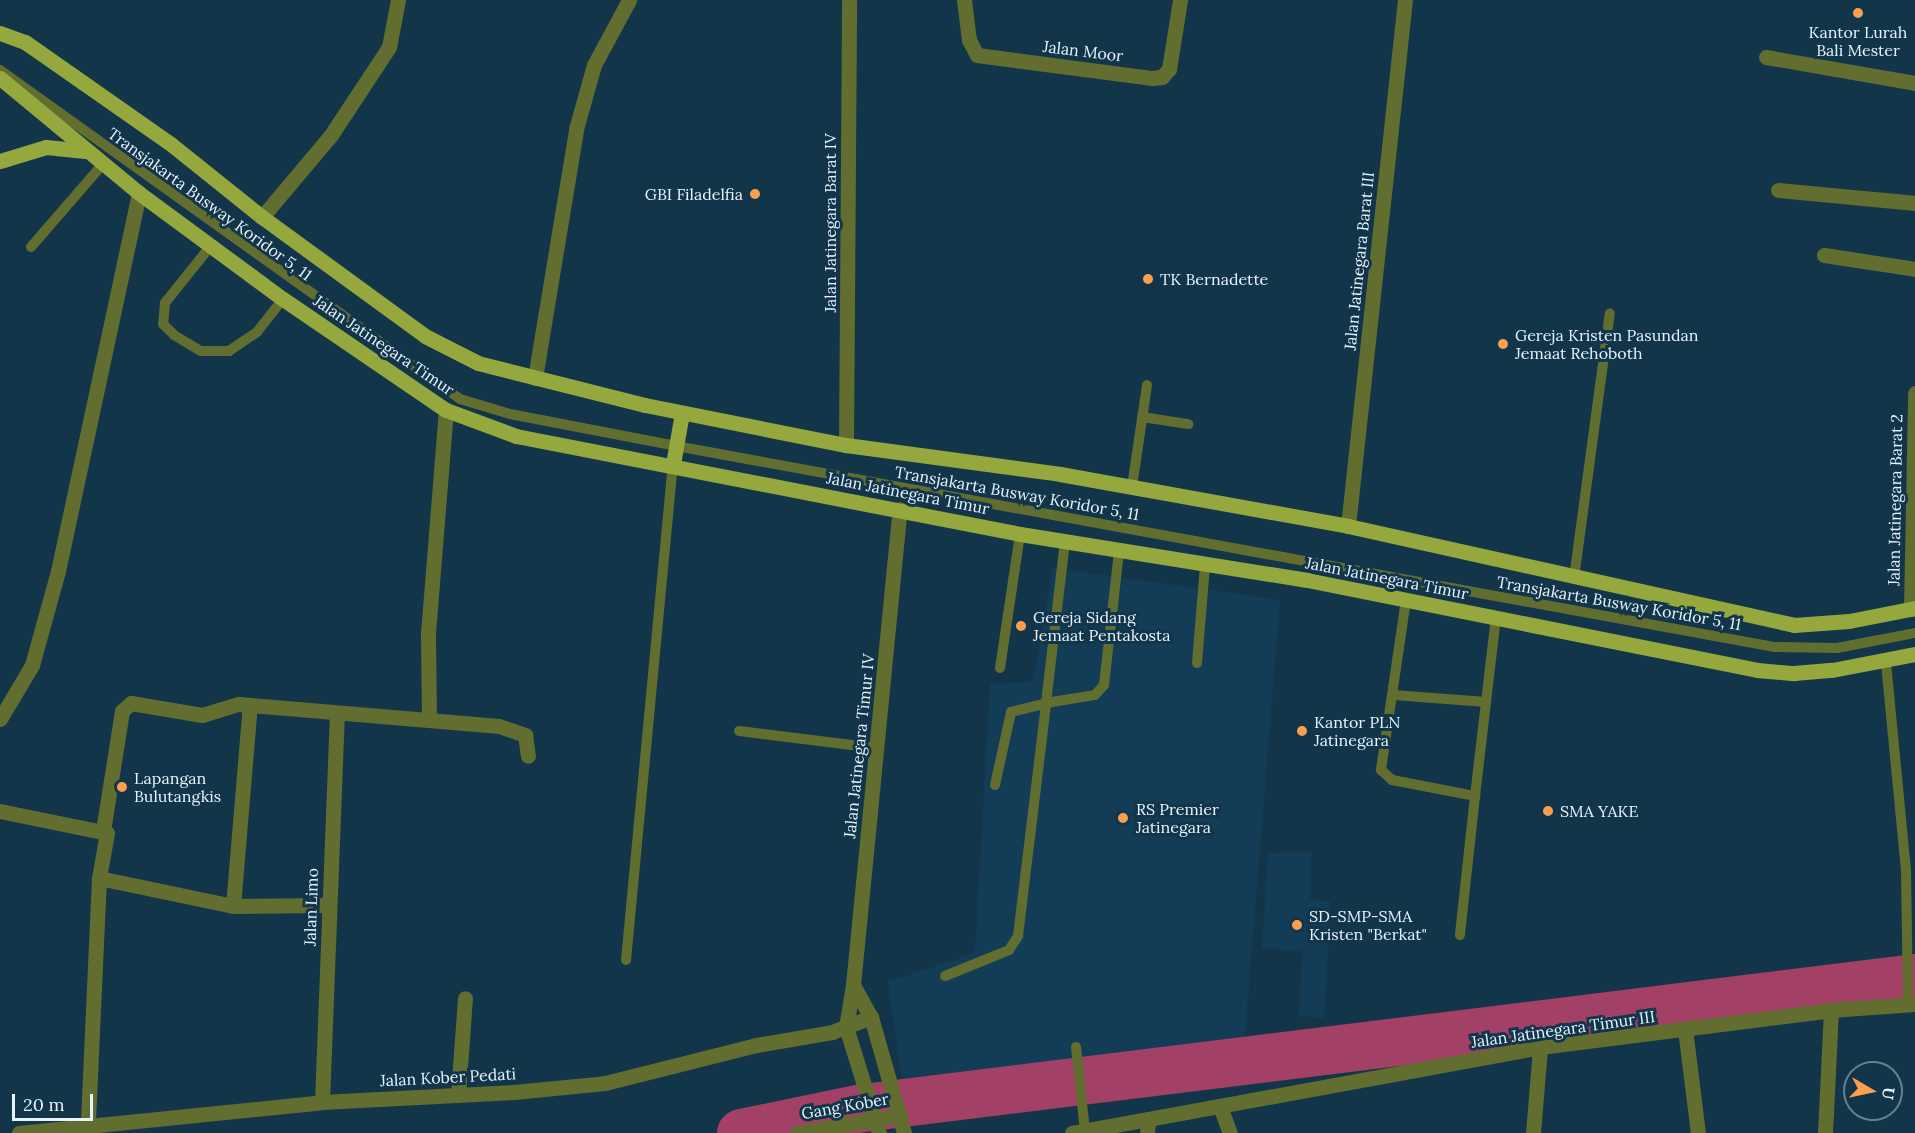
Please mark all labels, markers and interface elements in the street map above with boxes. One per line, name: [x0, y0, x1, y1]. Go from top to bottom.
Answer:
marker: Kantor Lurah Bali Mester: [1851, 6, 1865, 20]
place label: Kantor Lurah Bali Mester: [1809, 22, 1907, 60]
street label: Jalan Moor: [1042, 37, 1124, 65]
street label: Transjakarta Busway Koridor 5, 11: [104, 123, 316, 285]
street label: Jalan Jatinegara Barat IV: [820, 133, 840, 313]
street label: Jalan Jatinegara Barat III: [1340, 171, 1378, 351]
place label: GBI Filadelfia: [645, 184, 743, 204]
marker: GBI Filadelfia: [748, 187, 762, 201]
place label: TK Bernadette: [1160, 269, 1268, 289]
marker: TK Bernadette: [1141, 272, 1155, 286]
street label: Jalan Jatinegara Timur: [310, 291, 458, 399]
place label: Gereja Kristen Pasundan Jemaat Rehoboth: [1515, 325, 1699, 363]
marker: Gereja Kristen Pasundan Jemaat Rehoboth: [1496, 337, 1510, 351]
street label: Jalan Jatinegara Barat 2: [1884, 414, 1906, 586]
street label: Transjakarta Busway Koridor 5, 11: [893, 462, 1141, 524]
street label: Jalan Jatinegara Timur: [825, 468, 991, 518]
street label: Jalan Jatinegara Timur: [1304, 553, 1470, 603]
street label: Transjakarta Busway Koridor 5, 11: [1495, 572, 1743, 634]
place label: Gereja Sidang Jemaat Pentakosta: [1033, 607, 1170, 645]
marker: Gereja Sidang Jemaat Pentakosta: [1014, 619, 1028, 633]
street label: Jalan Jatinegara Timur IV: [840, 653, 878, 839]
place label: Kantor PLN Jatinegara: [1314, 712, 1400, 750]
marker: Kantor PLN Jatinegara: [1295, 724, 1309, 738]
place label: Lapangan Bulutangkis: [134, 768, 221, 806]
marker: Lapangan Bulutangkis: [115, 780, 129, 794]
place label: RS Premier Jatinegara: [1136, 799, 1219, 837]
place label: SMA YAKE: [1560, 801, 1638, 821]
marker: SMA YAKE: [1541, 804, 1555, 818]
marker: RS Premier Jatinegara: [1114, 809, 1132, 827]
street label: Jalan Limo: [300, 868, 322, 946]
place label: SD-SMP-SMA Kristen "Berkat": [1309, 906, 1427, 944]
marker: SD-SMP-SMA Kristen "Berkat": [1290, 918, 1304, 932]
street label: Jalan Jatinegara Timur III: [1470, 1007, 1656, 1051]
north arrow: [1843, 1061, 1903, 1121]
street label: Jalan Kober Pedati: [379, 1064, 517, 1090]
scale bar: [15, 1082, 96, 1120]
text: U: [1878, 1086, 1900, 1101]
street label: Gang Kober: [800, 1089, 890, 1123]
text: 20 m: [23, 1093, 65, 1116]

